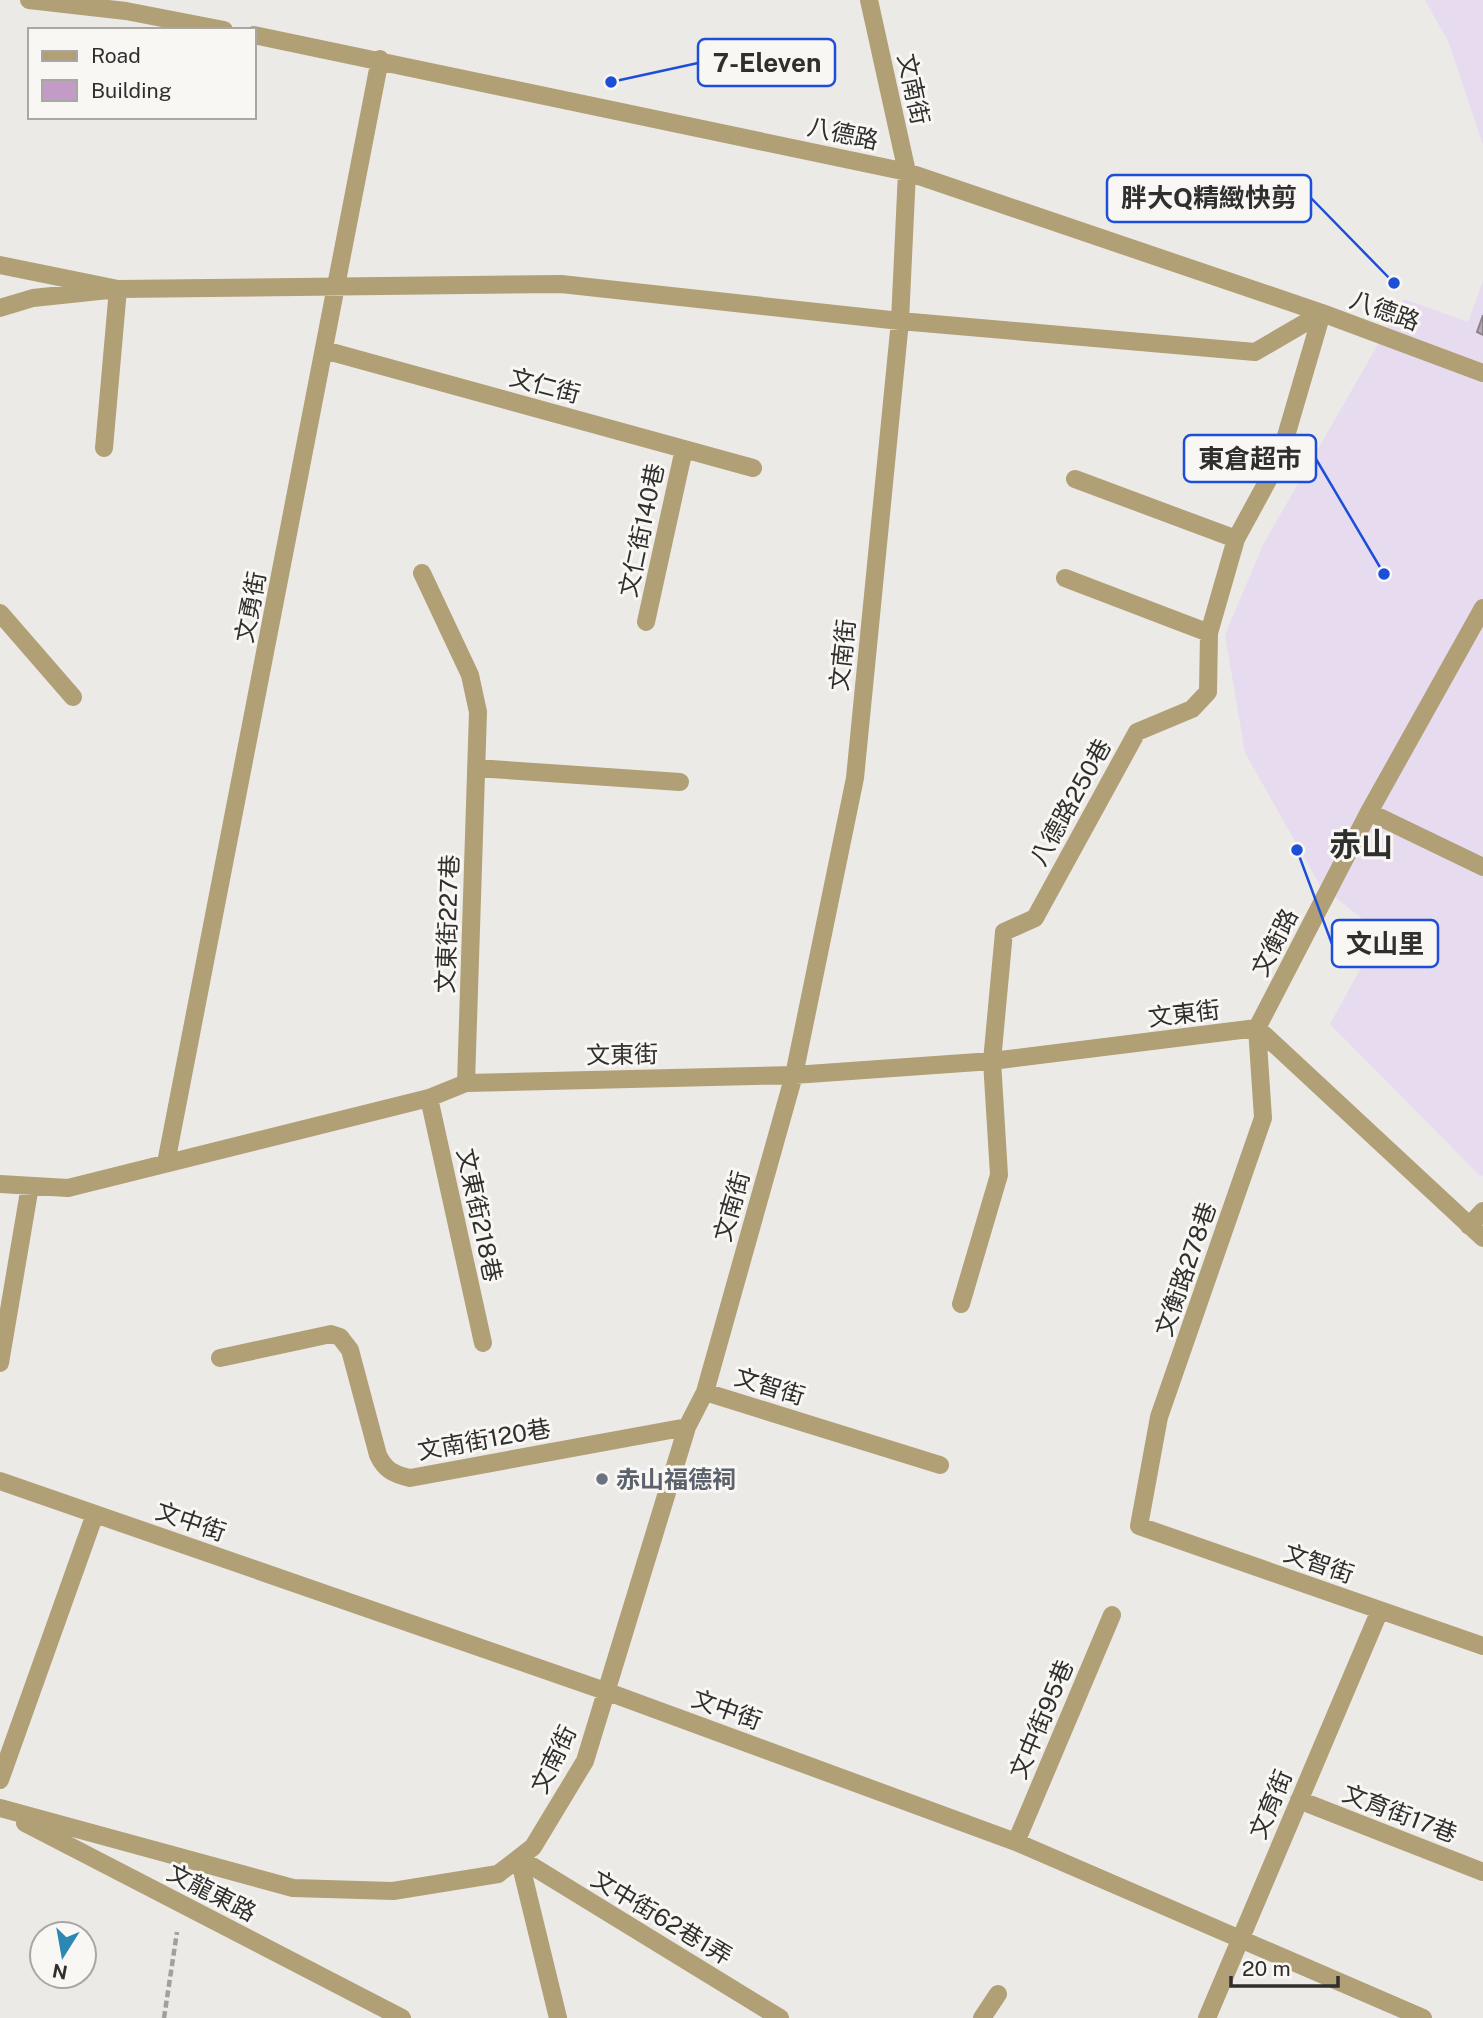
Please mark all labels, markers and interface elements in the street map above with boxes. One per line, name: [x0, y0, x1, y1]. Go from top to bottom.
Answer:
legend: [28, 28, 256, 119]
callout: 7-Eleven: [698, 39, 835, 86]
text: Road: [91, 43, 141, 68]
text: 7-Eleven: [713, 47, 821, 78]
street label: 文南街: [893, 51, 935, 127]
text: Building: [91, 78, 172, 103]
street label: 八德路: [805, 112, 881, 154]
callout: 胖大Q精緻快剪: [1107, 175, 1311, 222]
text: 胖大Q精緻快剪: [1121, 182, 1297, 213]
street label: 八德路: [1346, 285, 1424, 335]
street label: 文仁街: [507, 362, 583, 408]
callout: 東倉超市: [1184, 435, 1316, 482]
text: 東倉超市: [1198, 443, 1302, 474]
street label: 文仁街140巷: [613, 461, 669, 599]
street label: 文勇街: [229, 569, 271, 645]
street label: 文南街: [824, 618, 860, 692]
street label: 八德路250巷: [1024, 734, 1116, 870]
district label: 赤山: [1329, 826, 1393, 863]
street label: 文東街227巷: [431, 854, 463, 994]
street label: 文衡路: [1245, 904, 1303, 980]
callout: 文山里: [1332, 920, 1438, 967]
text: 文山里: [1346, 928, 1424, 959]
street label: 文東街: [1147, 995, 1221, 1031]
street label: 文東街: [586, 1039, 658, 1069]
street label: 文東街218巷: [452, 1146, 508, 1284]
street label: 文南街: [708, 1168, 754, 1244]
street label: 文衡路278巷: [1149, 1198, 1221, 1340]
street label: 文智街: [731, 1362, 809, 1410]
street label: 文南街120巷: [415, 1414, 553, 1464]
place label: 赤山福德祠: [616, 1465, 736, 1493]
marker: 赤山福德祠: [594, 1471, 610, 1487]
street label: 文中街: [152, 1496, 230, 1546]
street label: 文智街: [1280, 1538, 1358, 1588]
street label: 文中街95巷: [1003, 1655, 1079, 1783]
street label: 文中街: [688, 1684, 766, 1734]
street label: 文南街: [525, 1721, 581, 1797]
street label: 文育街: [1243, 1765, 1297, 1843]
street label: 文育街17巷: [1339, 1778, 1461, 1848]
street label: 文龍東路: [163, 1858, 261, 1926]
street label: 文中街62巷1弄: [587, 1864, 737, 1970]
north arrow: [28, 1920, 98, 1990]
scale bar: [1231, 1944, 1338, 1988]
text: 20 m: [1242, 1956, 1291, 1981]
text: N: [50, 1959, 69, 1984]

